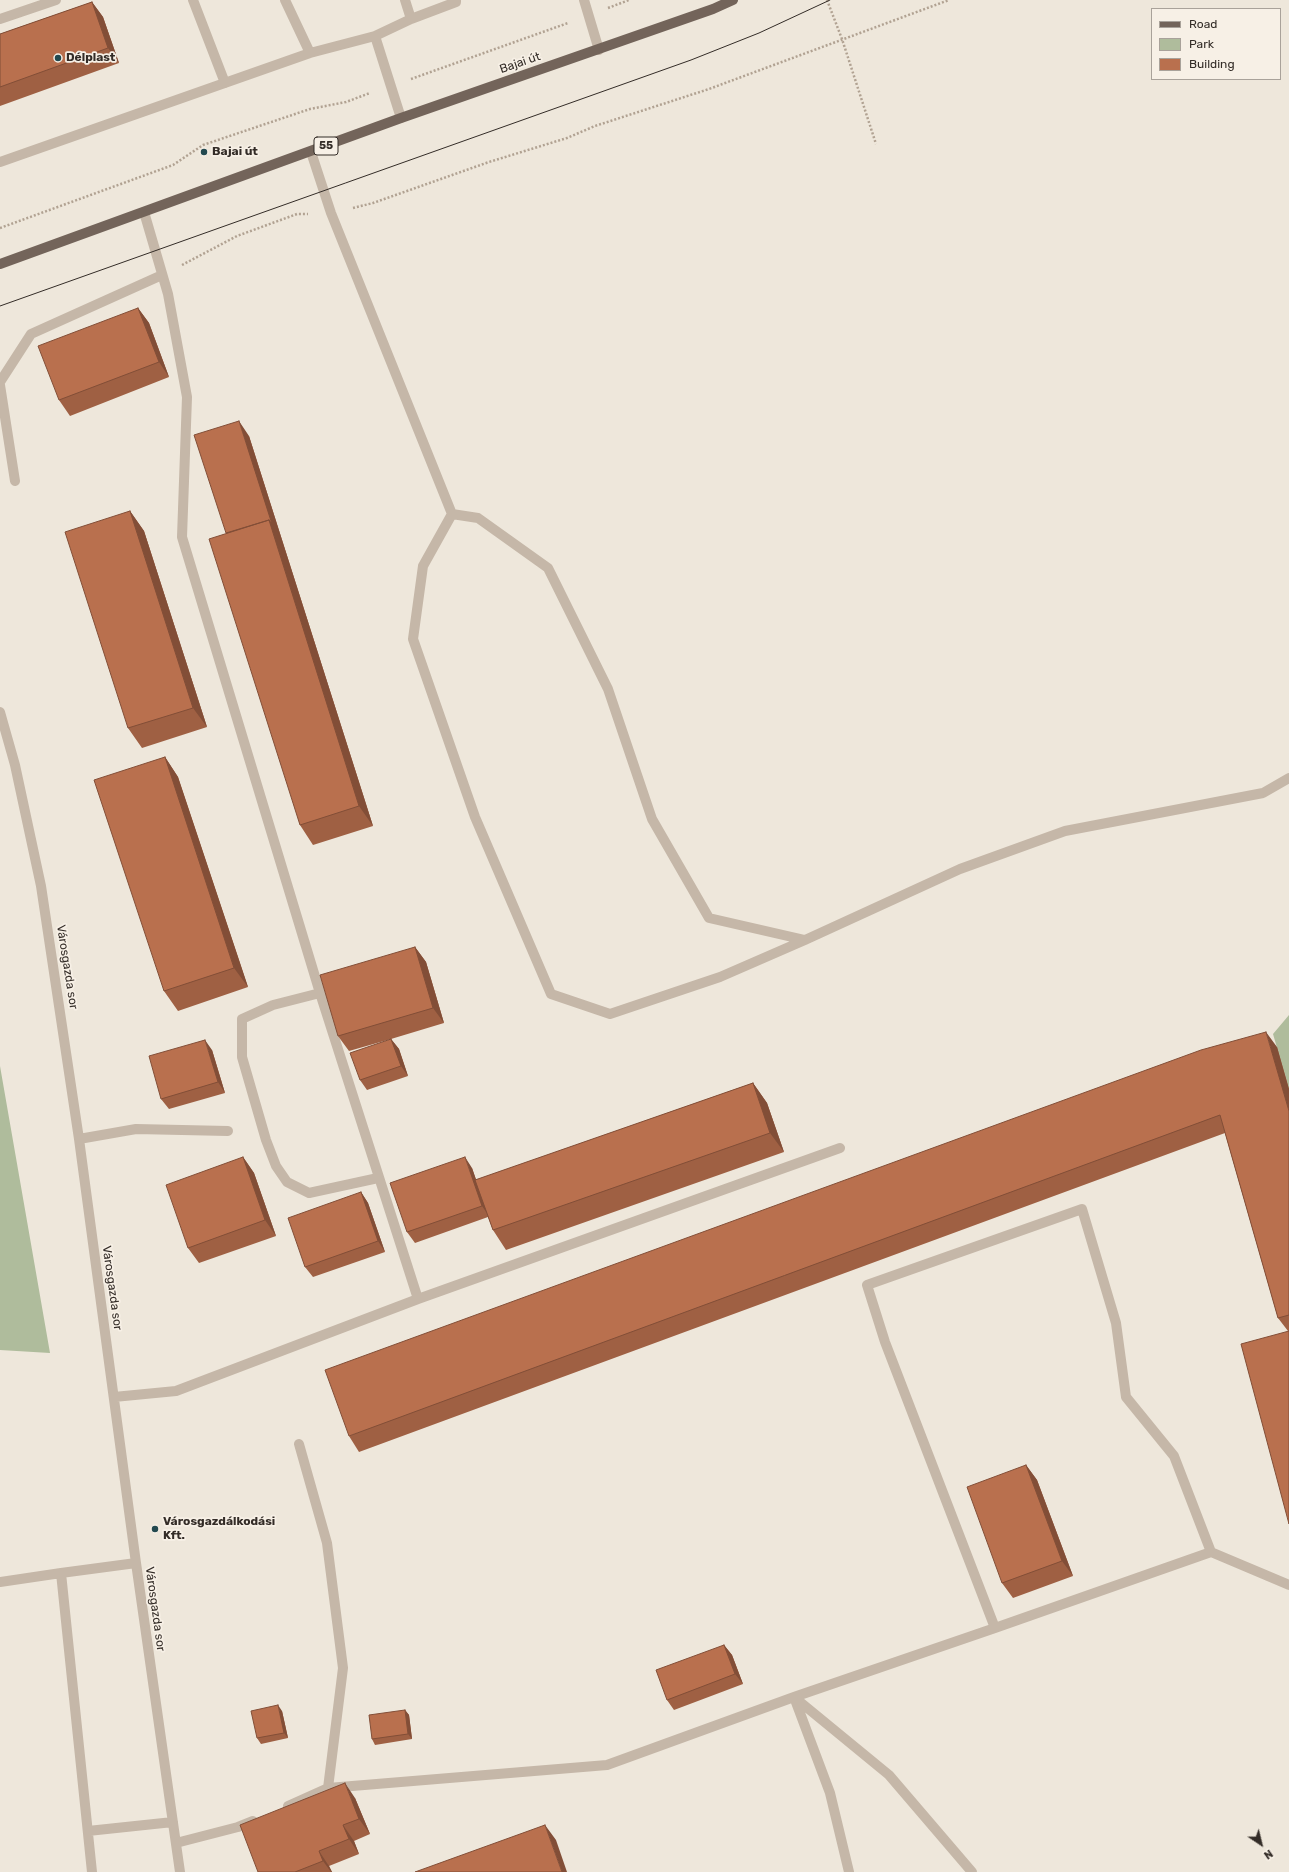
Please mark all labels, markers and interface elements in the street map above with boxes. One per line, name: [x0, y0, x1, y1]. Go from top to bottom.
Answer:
legend: [1151, 8, 1281, 80]
text: Road: [1189, 17, 1217, 31]
text: Park: [1189, 37, 1214, 51]
street label: Bajai út: [498, 49, 542, 77]
place label: Délplast: [66, 51, 115, 65]
marker: Délplast: [53, 53, 63, 63]
text: Building: [1189, 57, 1235, 71]
road number: 55: [314, 137, 338, 155]
place label: Bajai út: [212, 145, 258, 159]
marker: Bajai út: [199, 147, 209, 157]
street label: Városgazda sor: [53, 924, 81, 1010]
street label: Városgazda sor: [99, 1245, 125, 1331]
place label: Városgazdálkodási Kft.: [163, 1515, 275, 1543]
marker: Városgazdálkodási Kft.: [150, 1524, 160, 1534]
street label: Városgazda sor: [142, 1566, 168, 1652]
north arrow: [1241, 1824, 1281, 1864]
text: N: [1261, 1847, 1275, 1862]

